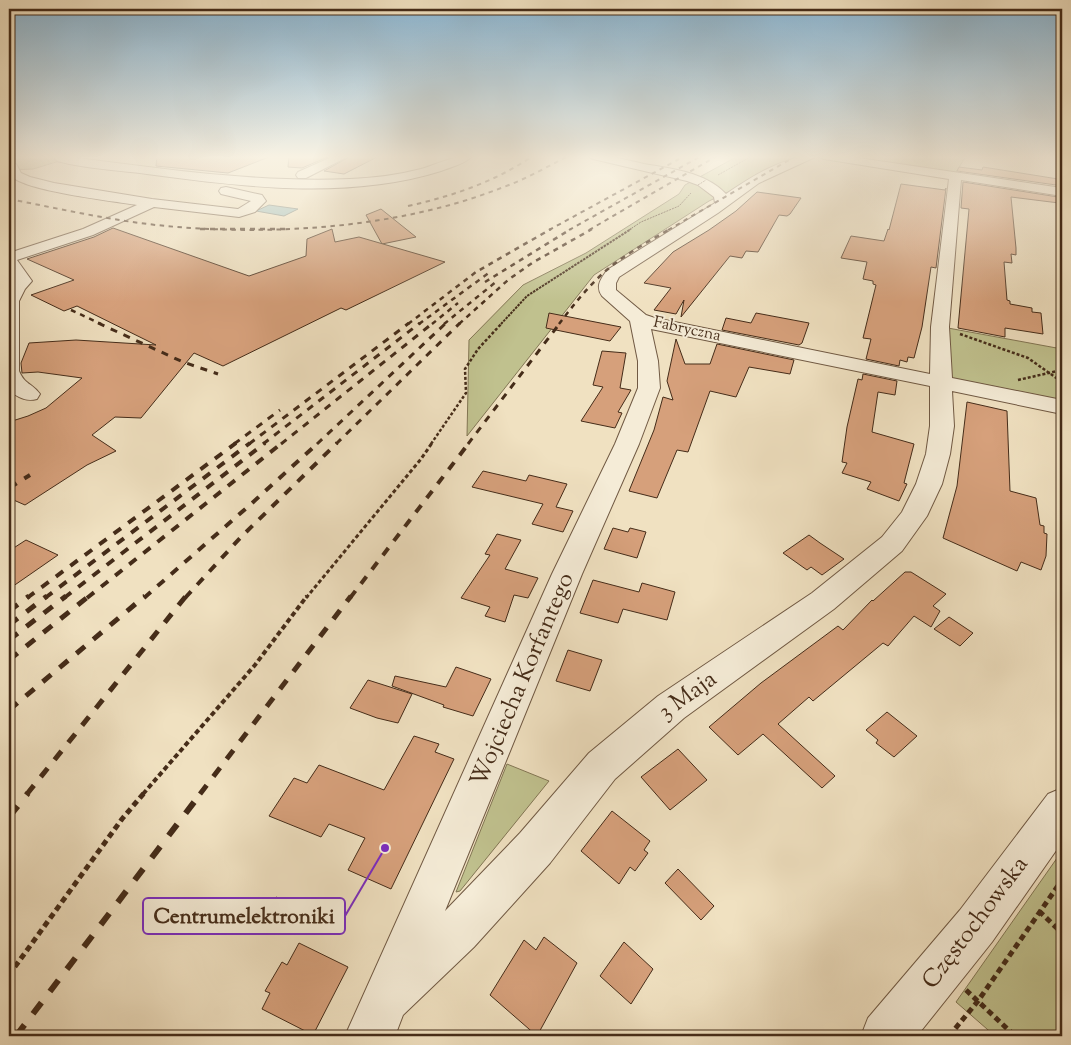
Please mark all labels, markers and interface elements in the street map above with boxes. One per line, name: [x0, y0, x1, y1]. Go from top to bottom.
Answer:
street label: Fabryczna: [651, 312, 723, 348]
street label: Wojciecha Korfantego: [463, 568, 583, 792]
street label: 3 Maja: [652, 663, 724, 729]
street label: Częstochowska: [915, 849, 1037, 997]
callout: Centrumelektroniki: [143, 898, 345, 934]
text: Centrumelektroniki: [153, 903, 335, 933]

